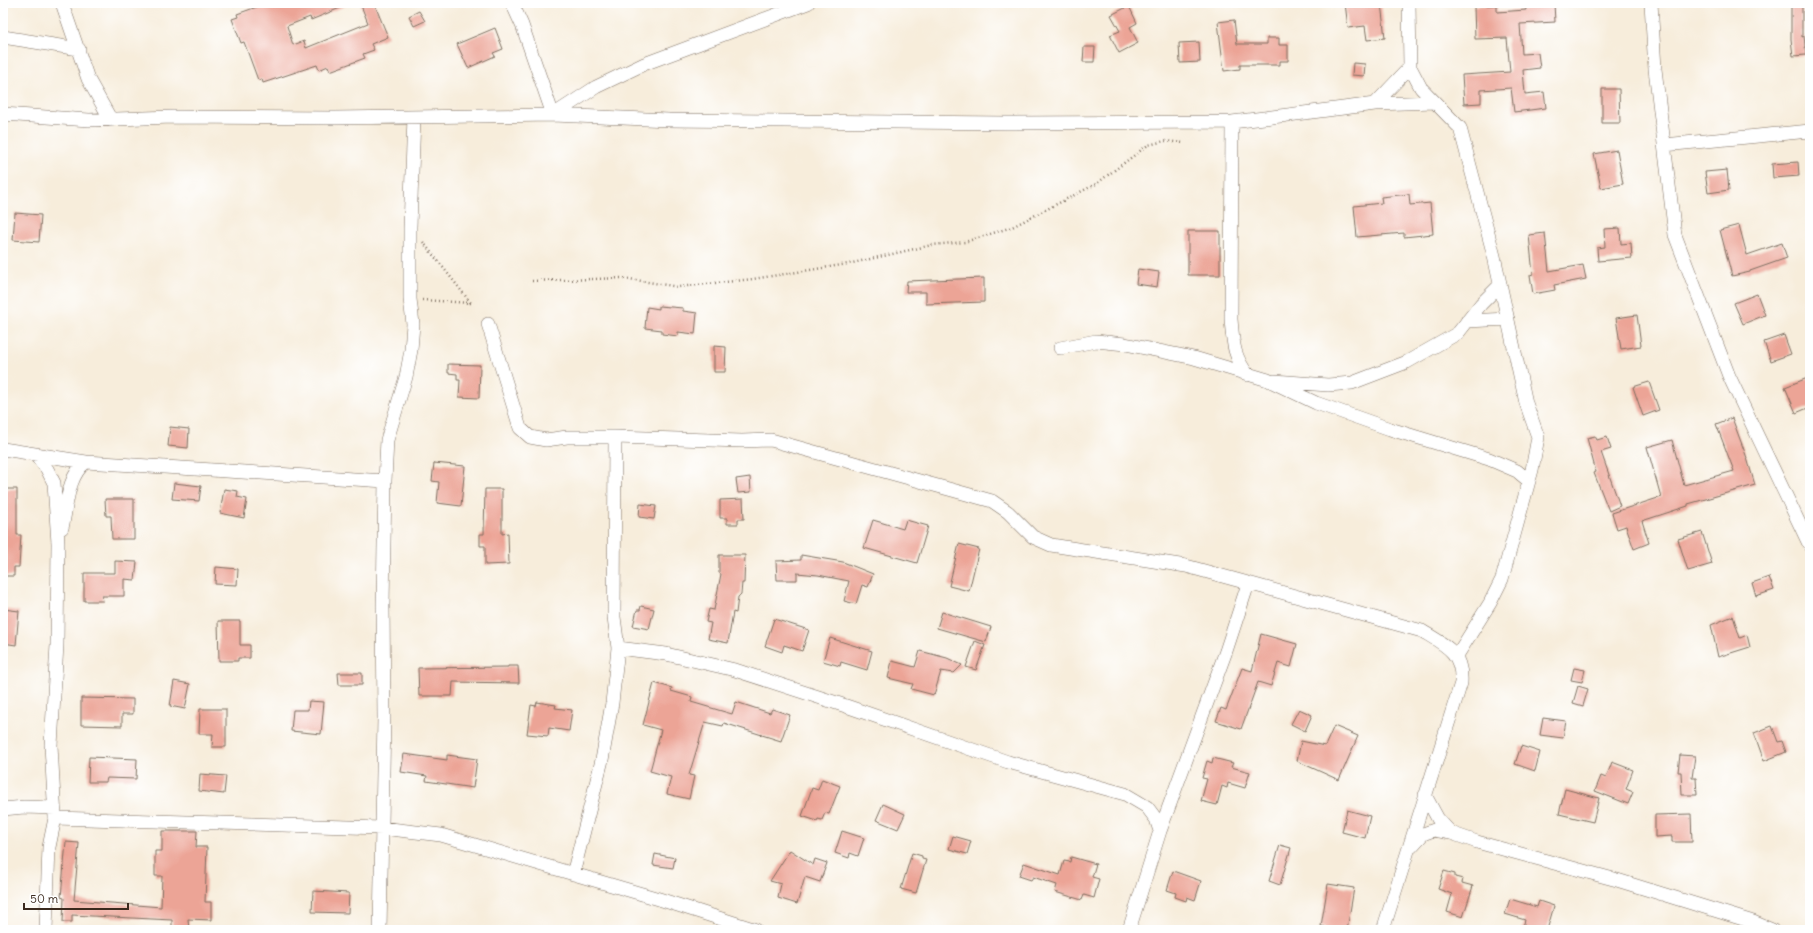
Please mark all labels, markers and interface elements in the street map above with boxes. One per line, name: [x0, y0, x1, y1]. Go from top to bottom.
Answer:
scale bar: [24, 885, 128, 911]
text: 50 m: [30, 891, 59, 906]

